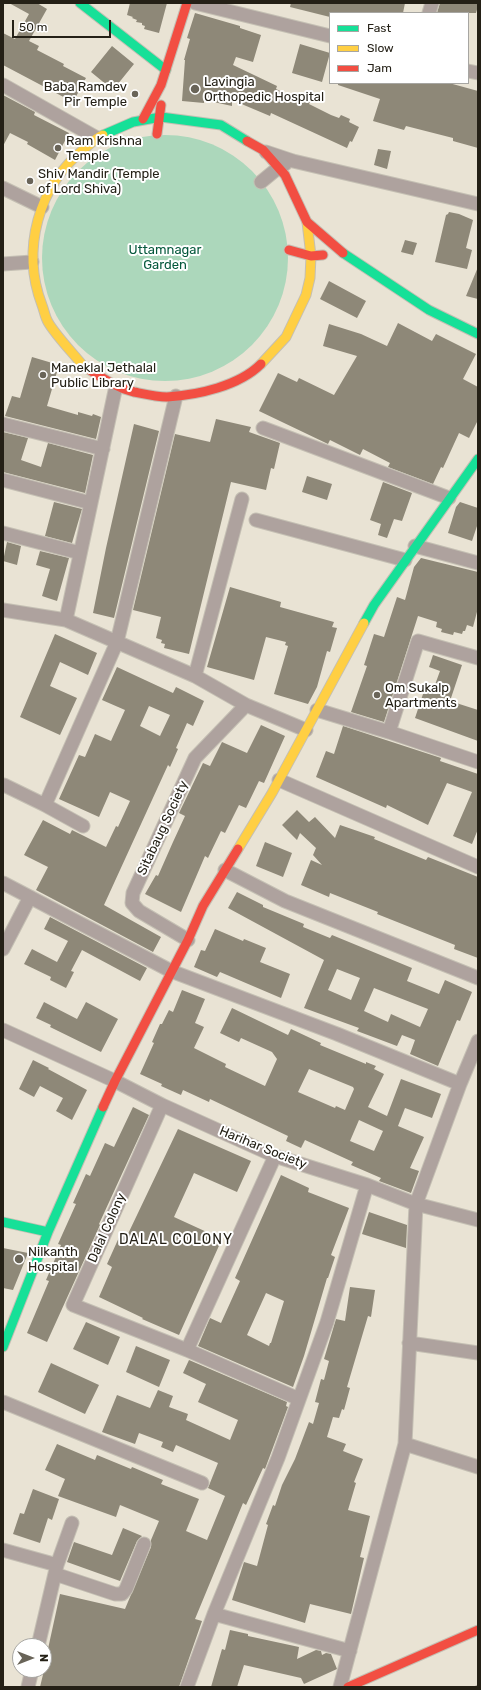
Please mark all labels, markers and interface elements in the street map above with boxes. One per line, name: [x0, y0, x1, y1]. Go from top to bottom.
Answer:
scale bar: [14, 12, 113, 38]
legend: [329, 12, 469, 84]
text: 50 m: [19, 20, 47, 34]
text: Fast: [367, 21, 391, 35]
text: Slow: [367, 41, 394, 55]
text: Jam: [367, 61, 392, 75]
place label: Lavingia Orthopedic Hospital: [204, 74, 324, 105]
place label: Baba Ramdev Pir Temple: [44, 79, 127, 110]
marker: Lavingia Orthopedic Hospital: [189, 83, 201, 95]
marker: Baba Ramdev Pir Temple: [130, 89, 140, 99]
place label: Ram Krishna Temple: [66, 133, 142, 164]
marker: Ram Krishna Temple: [53, 143, 63, 153]
place label: Shiv Mandir (Temple of Lord Shiva): [38, 166, 160, 197]
marker: Shiv Mandir (Temple of Lord Shiva): [25, 176, 35, 186]
park label: Uttamnagar Garden: [129, 242, 201, 273]
place label: Maneklal Jethalal Public Library: [51, 360, 156, 391]
marker: Maneklal Jethalal Public Library: [38, 370, 48, 380]
place label: Om Sukalp Apartments: [385, 680, 457, 711]
marker: Om Sukalp Apartments: [372, 690, 382, 700]
street label: Sitabaug Society: [134, 778, 192, 878]
street label: Harihar Society: [217, 1123, 309, 1173]
street label: Dalal Colony: [85, 1191, 129, 1265]
district label: DALAL COLONY: [119, 1232, 233, 1248]
place label: Nilkanth Hospital: [28, 1244, 78, 1275]
marker: Nilkanth Hospital: [13, 1253, 25, 1265]
north arrow: [12, 1638, 52, 1678]
text: N: [37, 1654, 50, 1662]

